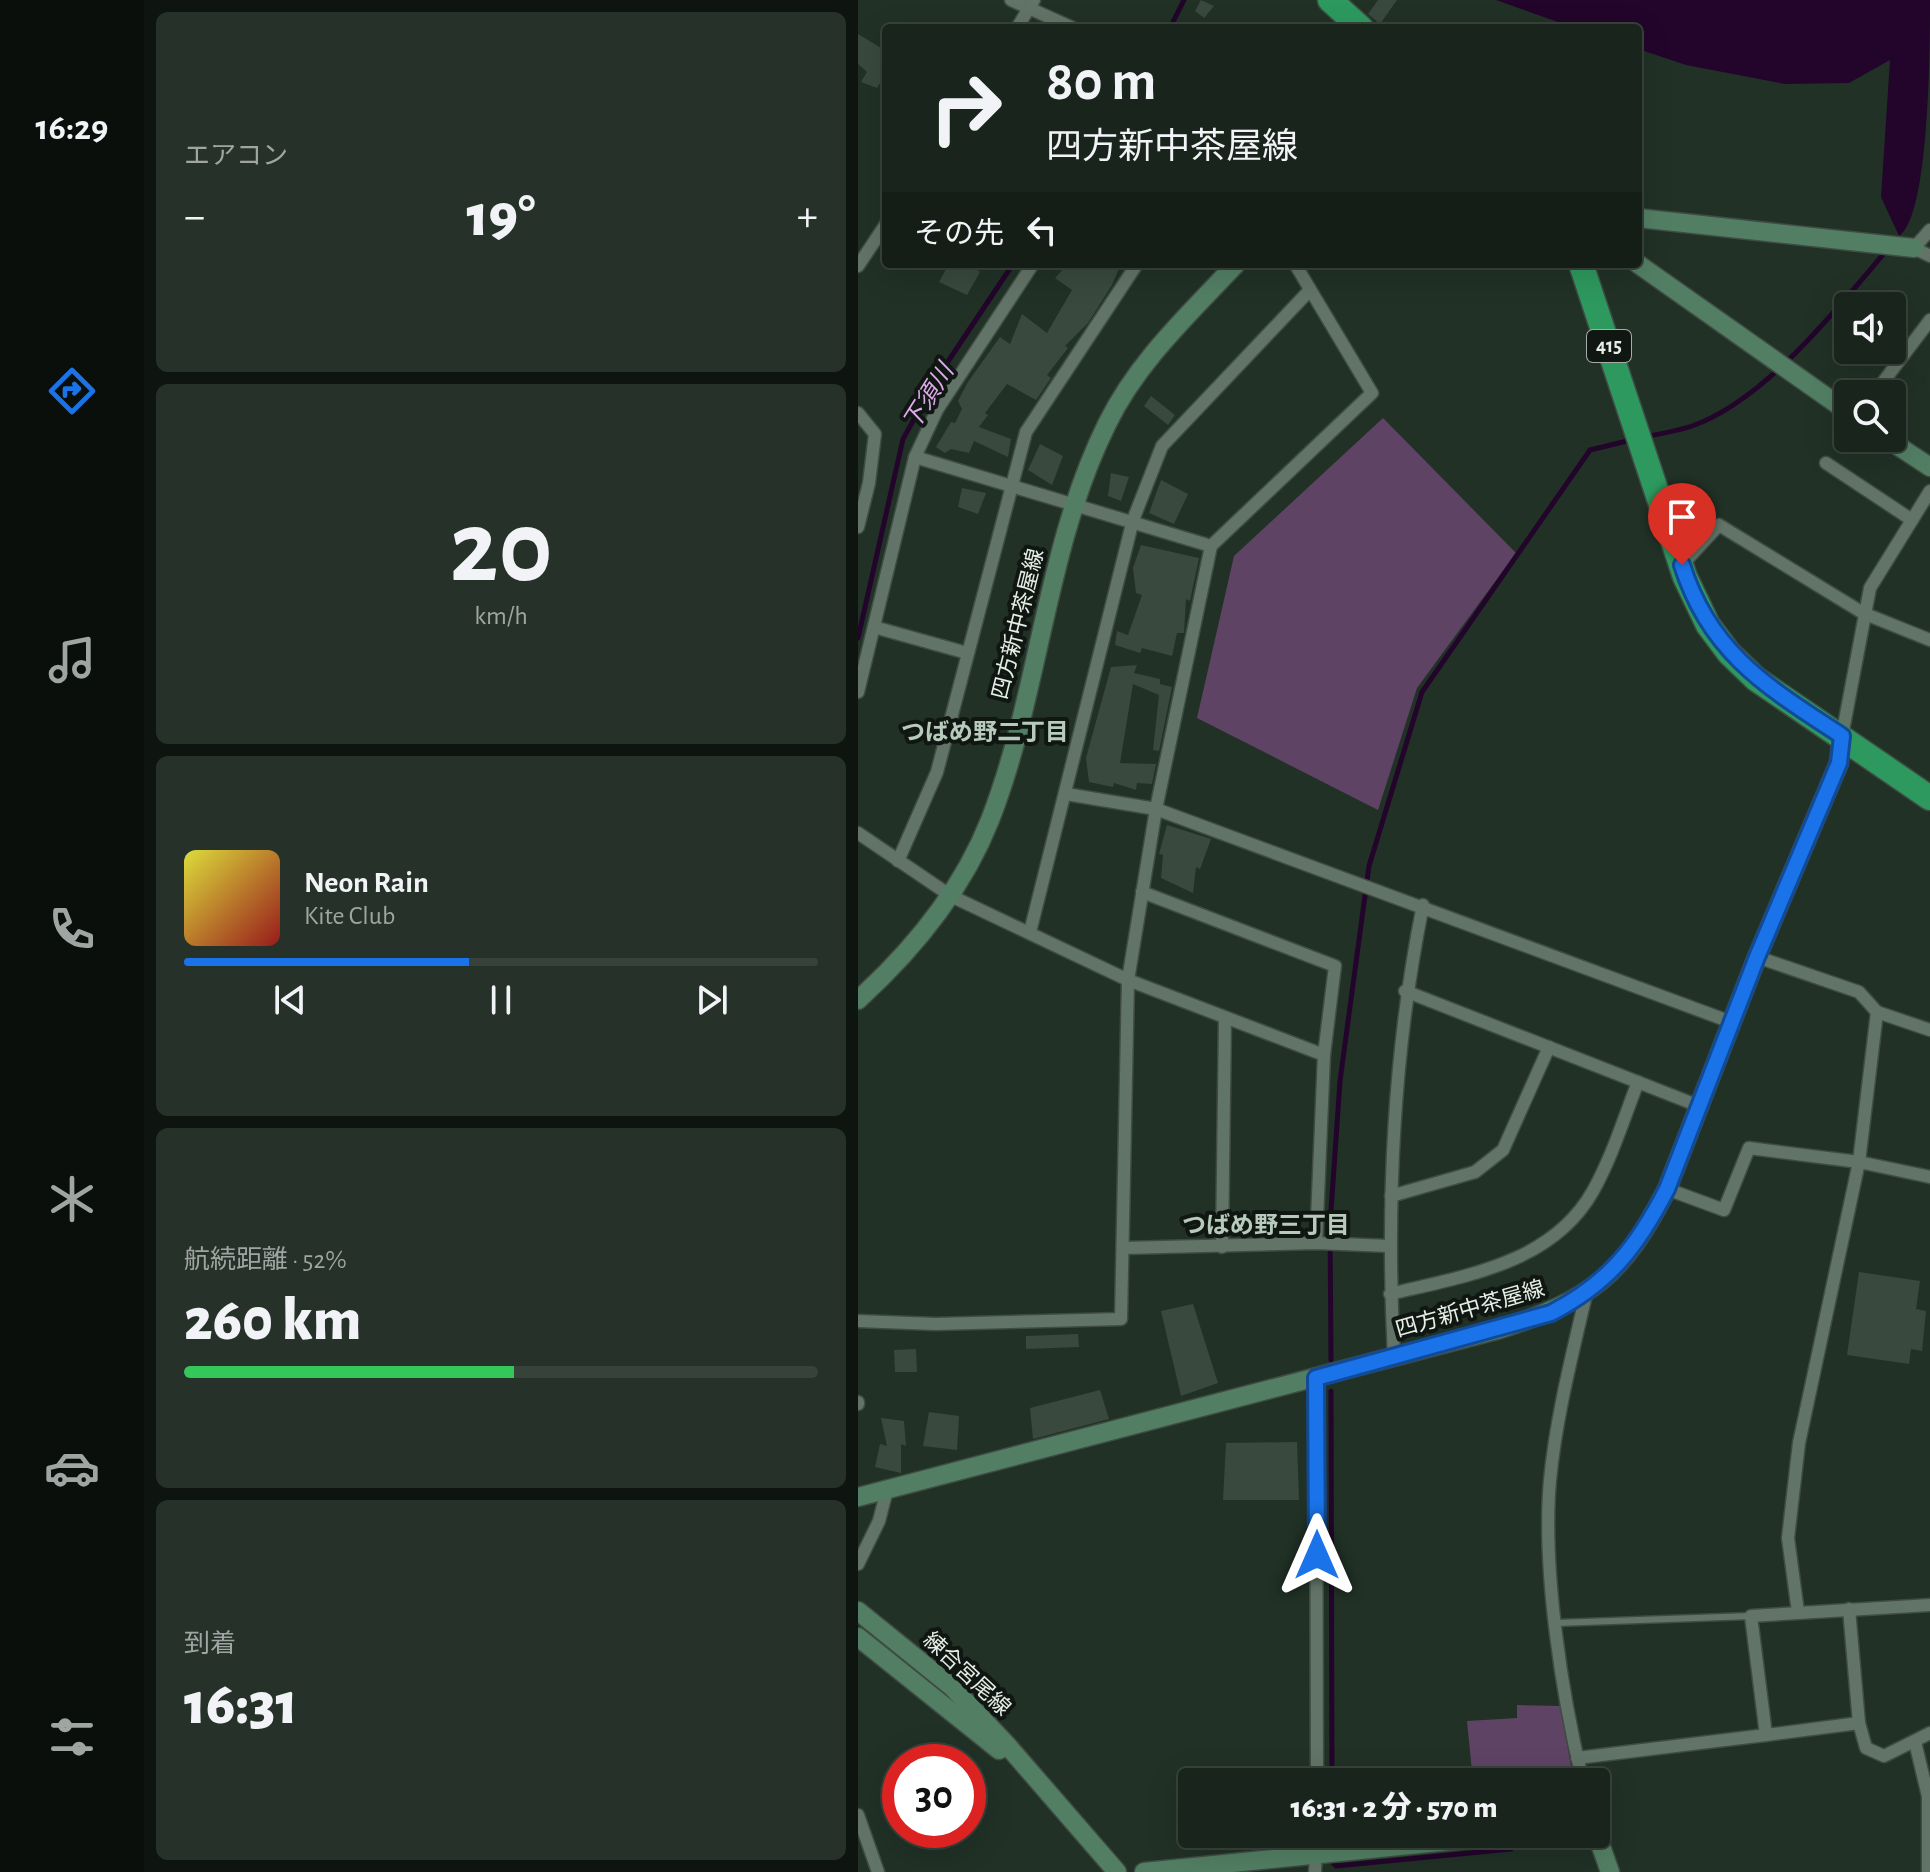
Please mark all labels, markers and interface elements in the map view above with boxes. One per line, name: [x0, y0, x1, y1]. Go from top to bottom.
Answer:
text: 80 m: [1046, 54, 1156, 110]
icon: right: [914, 56, 1018, 160]
text: 16:29: [36, 110, 108, 146]
text: 四方新中茶屋線: [1046, 129, 1298, 165]
text: エアコン: [184, 143, 288, 169]
text: 19°: [467, 187, 535, 247]
text: −: [184, 195, 205, 239]
text: +: [797, 195, 818, 239]
icon: left: [1020, 208, 1064, 252]
text: その先: [914, 219, 1004, 249]
map controls: [1834, 292, 1906, 452]
button: sound: [1834, 292, 1906, 364]
road number: 415: [1587, 330, 1631, 362]
water label: 下須川: [899, 357, 960, 434]
icon: directions: [44, 363, 100, 419]
button: search: [1834, 380, 1906, 452]
pin: [1648, 483, 1716, 565]
icon: arrive: [1660, 495, 1704, 539]
text: 20: [449, 497, 553, 601]
street label: 四方新中茶屋線: [988, 546, 1047, 701]
text: km/h: [474, 603, 528, 629]
icon: music: [44, 632, 100, 688]
district label: つばめ野二丁目: [901, 719, 1069, 745]
text: Neon Rain: [304, 868, 429, 898]
icon: phone: [44, 901, 100, 957]
text: Kite Club: [304, 903, 395, 929]
icon: previous: [268, 978, 312, 1022]
icon: pause: [479, 978, 523, 1022]
icon: next: [690, 978, 734, 1022]
icon: climate: [44, 1171, 100, 1227]
district label: つばめ野三丁目: [1182, 1212, 1350, 1238]
text: 航続距離 · 52%: [184, 1247, 347, 1273]
street label: 四方新中茶屋線: [1393, 1276, 1547, 1341]
text: 260 km: [184, 1291, 361, 1351]
icon: car: [44, 1440, 100, 1496]
position arrow: [1275, 1513, 1359, 1597]
street label: 練合宮尾線: [919, 1628, 1015, 1720]
text: 到着: [184, 1631, 236, 1657]
text: 16:31: [184, 1675, 298, 1735]
icon: filters: [44, 1709, 100, 1765]
speed limit sign: 30: [882, 1744, 986, 1848]
text: 16:31 · 2 分 · 570 m: [1290, 1793, 1498, 1823]

